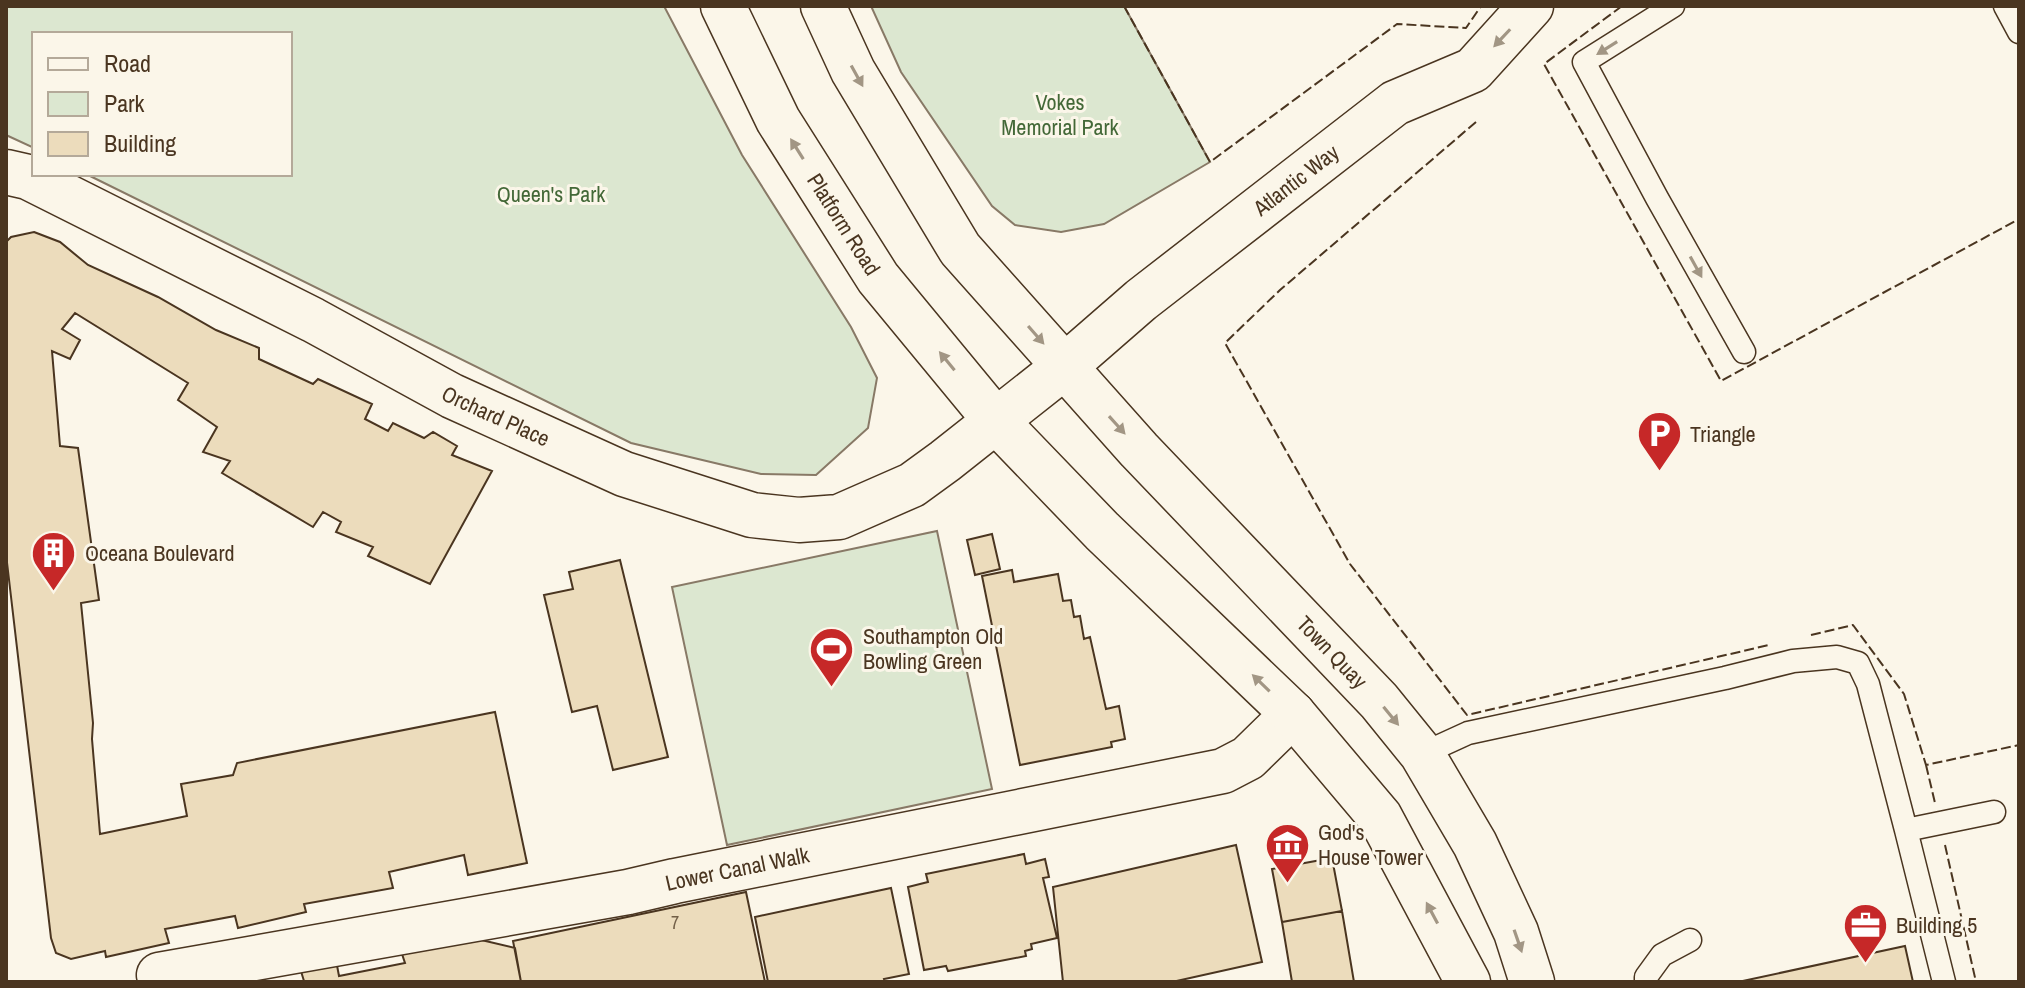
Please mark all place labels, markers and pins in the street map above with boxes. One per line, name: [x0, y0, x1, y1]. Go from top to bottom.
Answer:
parking icon: Triangle: [1635, 410, 1683, 473]
place label: Triangle: [1690, 419, 1756, 449]
building icon: Oceana Boulevard: [30, 529, 78, 592]
place label: Oceana Boulevard: [85, 538, 234, 568]
place label: Southampton Old Bowling Green: [863, 621, 1003, 676]
sports icon: Southampton Old Bowling Green: [808, 625, 856, 688]
place label: God's House Tower: [1318, 817, 1423, 872]
museum icon: God's House Tower: [1263, 821, 1311, 884]
office icon: Building 5: [1841, 901, 1889, 964]
place label: Building 5: [1896, 910, 1977, 940]

